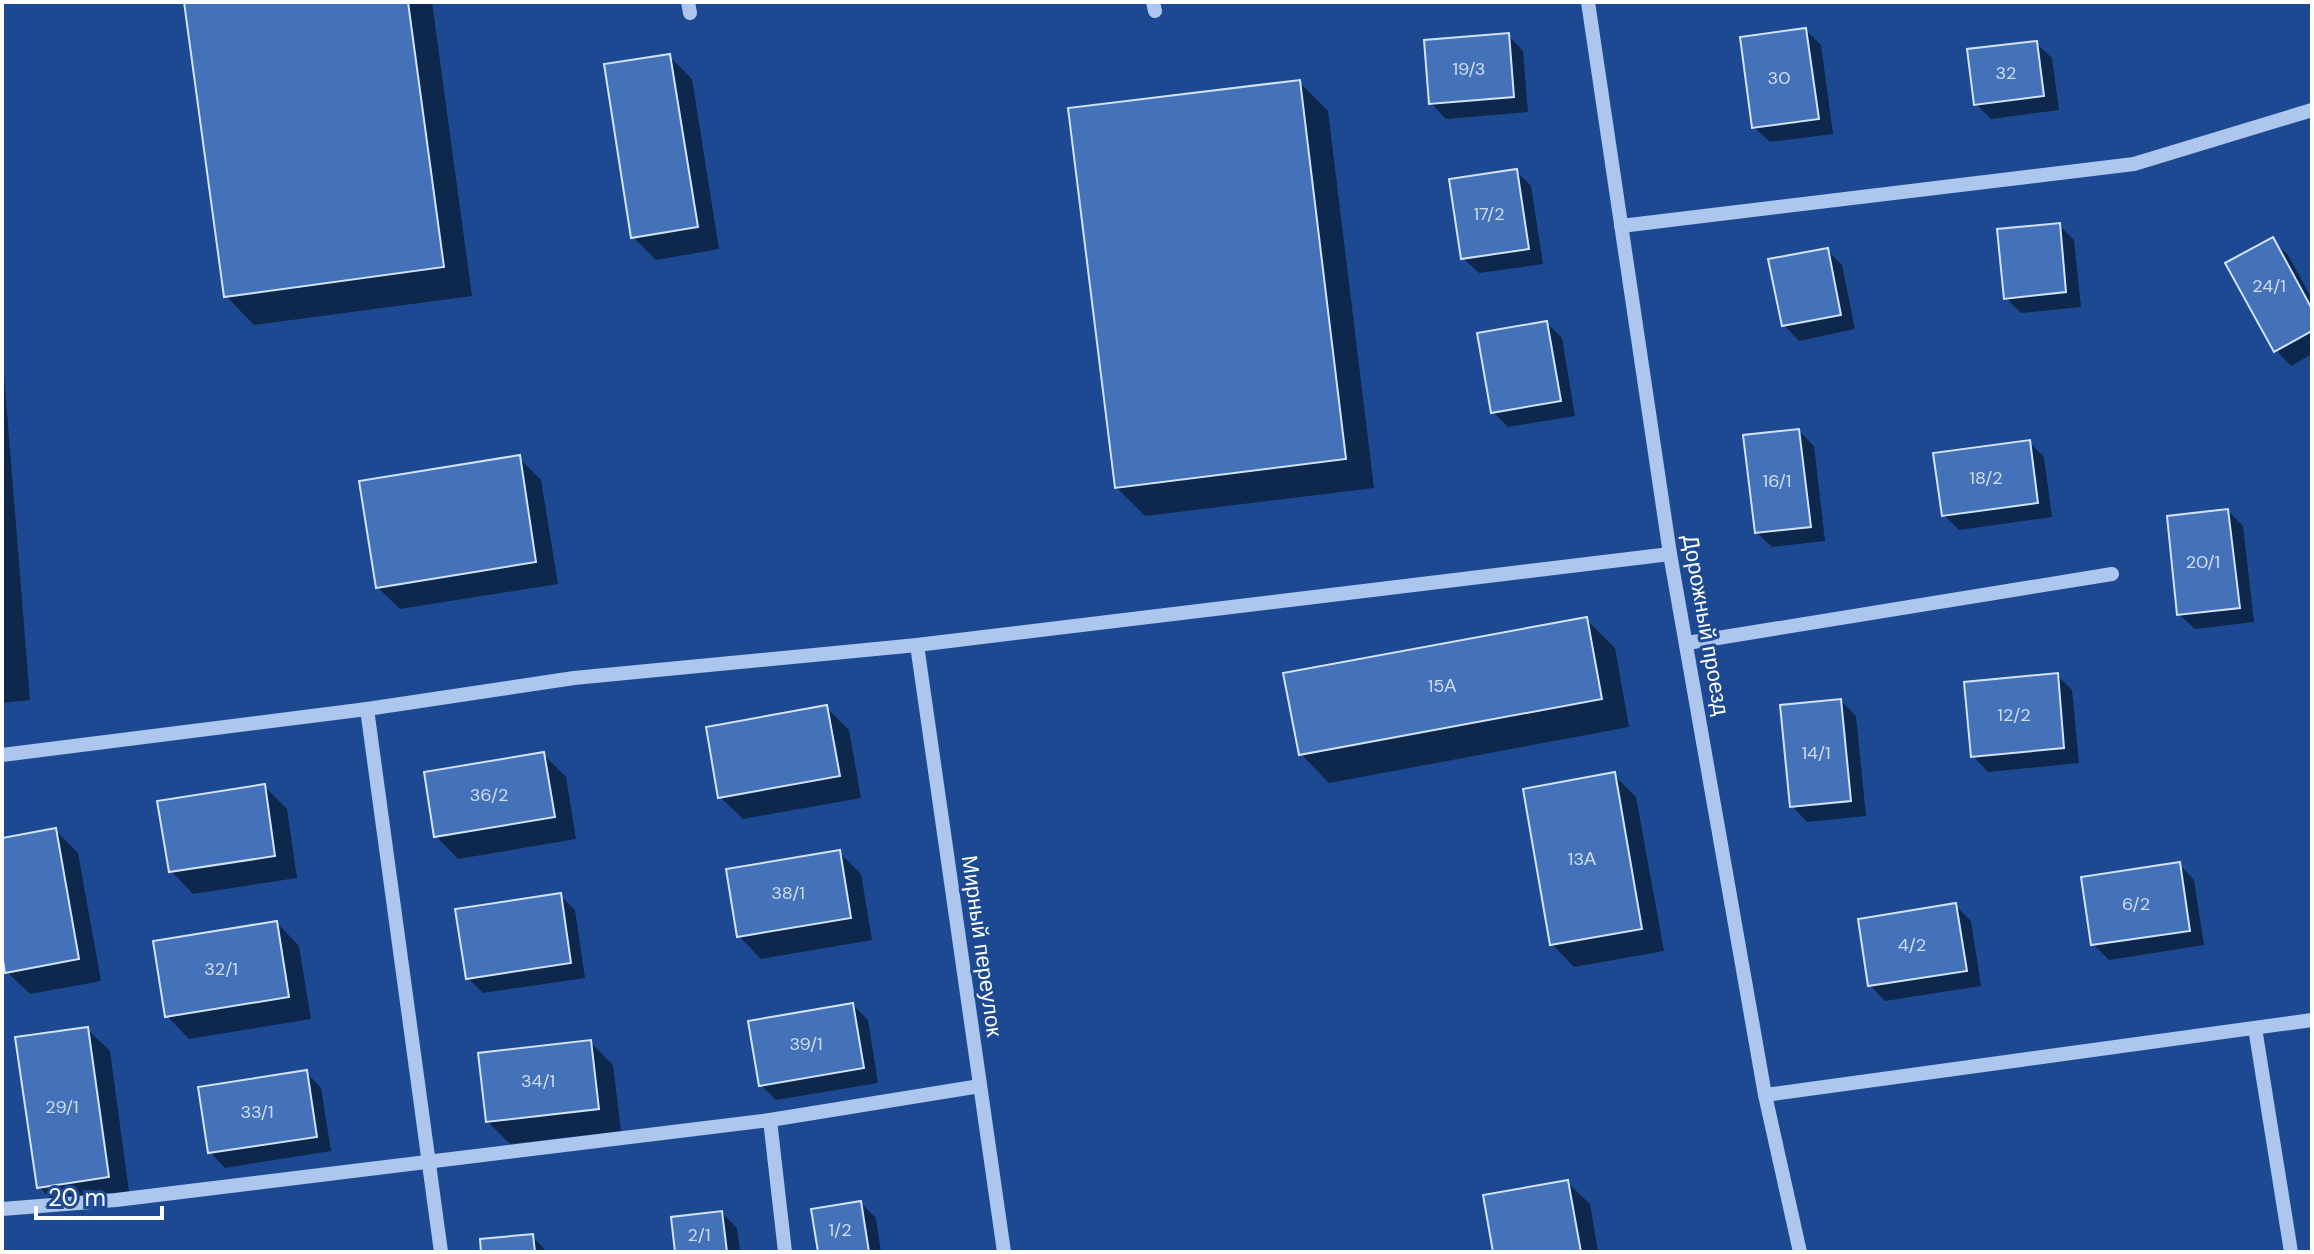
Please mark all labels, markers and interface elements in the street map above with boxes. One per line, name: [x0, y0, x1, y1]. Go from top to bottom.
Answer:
house number: 19/3: [1452, 57, 1486, 81]
house number: 32: [1995, 61, 2017, 85]
house number: 30: [1768, 66, 1790, 90]
house number: 17/2: [1473, 202, 1505, 226]
house number: 24/1: [2252, 274, 2286, 298]
house number: 18/2: [1969, 466, 2003, 490]
house number: 16/1: [1763, 469, 1791, 493]
street label: Дорожный проезд: [1676, 532, 1736, 718]
house number: 20/1: [2186, 550, 2220, 574]
house number: 15А: [1428, 674, 1456, 698]
house number: 12/2: [1997, 703, 2031, 727]
house number: 14/1: [1801, 741, 1831, 765]
house number: 36/2: [470, 783, 508, 807]
house number: 13А: [1568, 847, 1596, 871]
street label: Мирный переулок: [955, 853, 1009, 1039]
house number: 38/1: [771, 881, 805, 905]
house number: 6/2: [2122, 892, 2150, 916]
house number: 4/2: [1898, 933, 1926, 957]
house number: 32/1: [204, 957, 238, 981]
house number: 39/1: [789, 1032, 823, 1056]
house number: 34/1: [521, 1069, 555, 1093]
house number: 29/1: [45, 1095, 79, 1119]
house number: 33/1: [240, 1100, 274, 1124]
scale bar: [36, 1170, 162, 1220]
text: 20 m: [48, 1182, 106, 1213]
house number: 1/2: [828, 1218, 852, 1242]
house number: 2/1: [687, 1223, 711, 1247]

